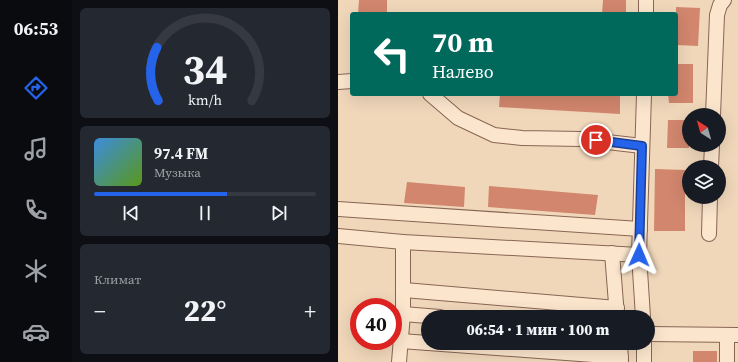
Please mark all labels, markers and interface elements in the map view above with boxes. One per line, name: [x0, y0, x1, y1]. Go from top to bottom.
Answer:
text: 06:53: [14, 16, 58, 41]
text: 70 m: [432, 23, 494, 61]
icon: left: [366, 28, 418, 80]
text: 34: [182, 41, 228, 98]
text: Налево: [432, 59, 494, 84]
icon: directions: [22, 74, 50, 102]
text: km/h: [188, 90, 222, 110]
north arrow: [682, 108, 726, 152]
map controls: [682, 108, 726, 204]
pin: [579, 123, 613, 157]
icon: arrive: [585, 129, 607, 151]
icon: music: [22, 135, 50, 163]
text: 97.4 FM: [154, 143, 208, 164]
button: layers: [682, 160, 726, 204]
text: Музыка: [154, 164, 201, 181]
icon: phone: [22, 196, 50, 224]
icon: previous: [120, 202, 142, 224]
icon: pause: [194, 202, 216, 224]
icon: next: [268, 202, 290, 224]
position arrow: [618, 234, 660, 276]
icon: climate: [22, 257, 50, 285]
text: Климат: [94, 271, 141, 288]
text: 22°: [184, 290, 226, 331]
text: −: [94, 296, 106, 326]
text: +: [304, 296, 316, 326]
speed limit sign: 40: [350, 298, 402, 350]
icon: car: [22, 318, 50, 346]
text: 06:54 · 1 мин · 100 m: [467, 319, 609, 340]

